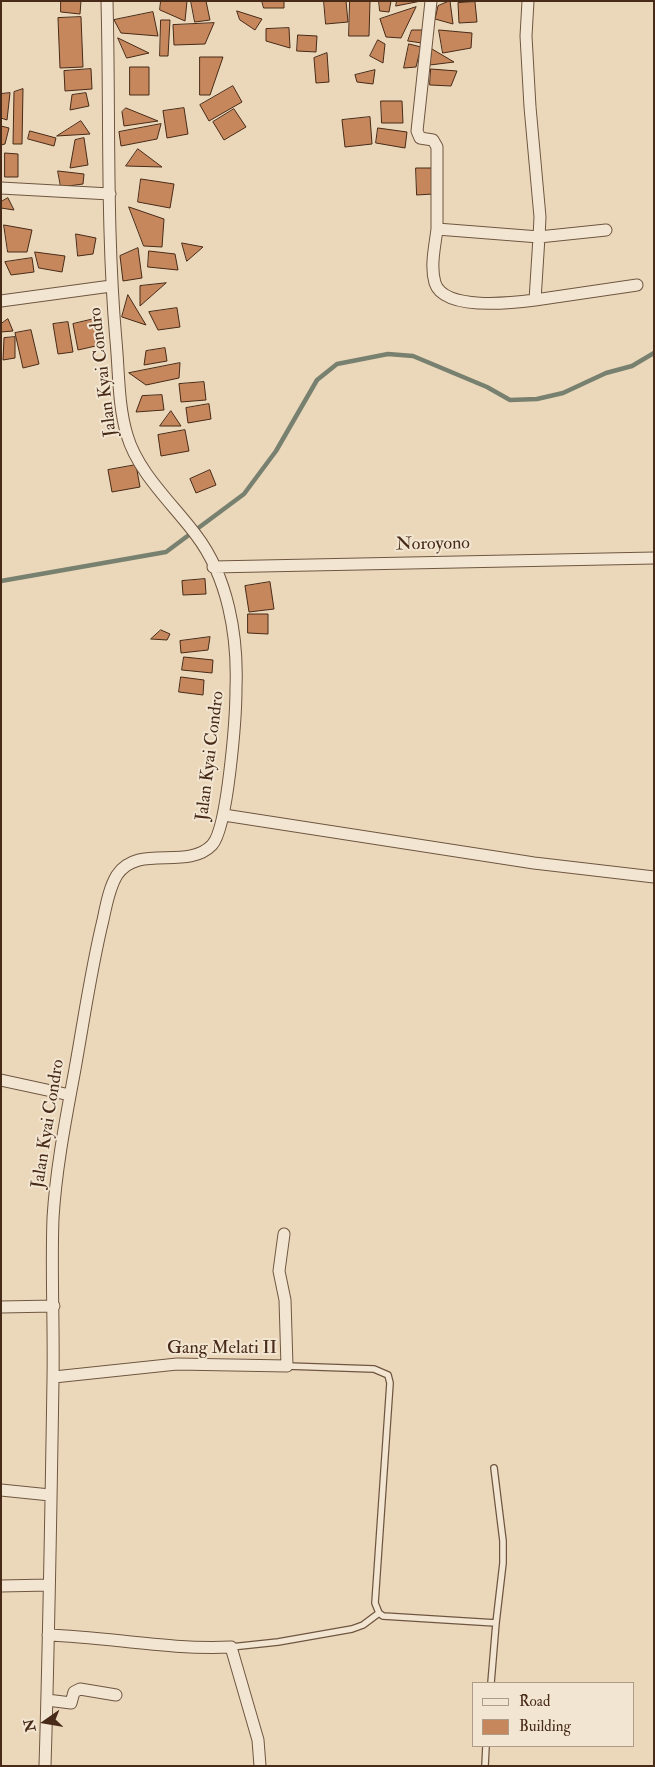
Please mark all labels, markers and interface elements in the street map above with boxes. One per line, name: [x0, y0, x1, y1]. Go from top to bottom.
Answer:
street label: Jalan Kyai Condro: [85, 306, 123, 438]
street label: Noroyono: [396, 534, 470, 556]
street label: Jalan Kyai Condro: [192, 690, 230, 822]
street label: Jalan Kyai Condro: [28, 1058, 70, 1190]
street label: Gang Melati II: [167, 1338, 277, 1360]
legend: [472, 1682, 635, 1747]
text: Road: [519, 1692, 550, 1711]
north arrow: [20, 1697, 70, 1747]
text: N: [20, 1717, 40, 1734]
text: Building: [519, 1717, 571, 1736]

